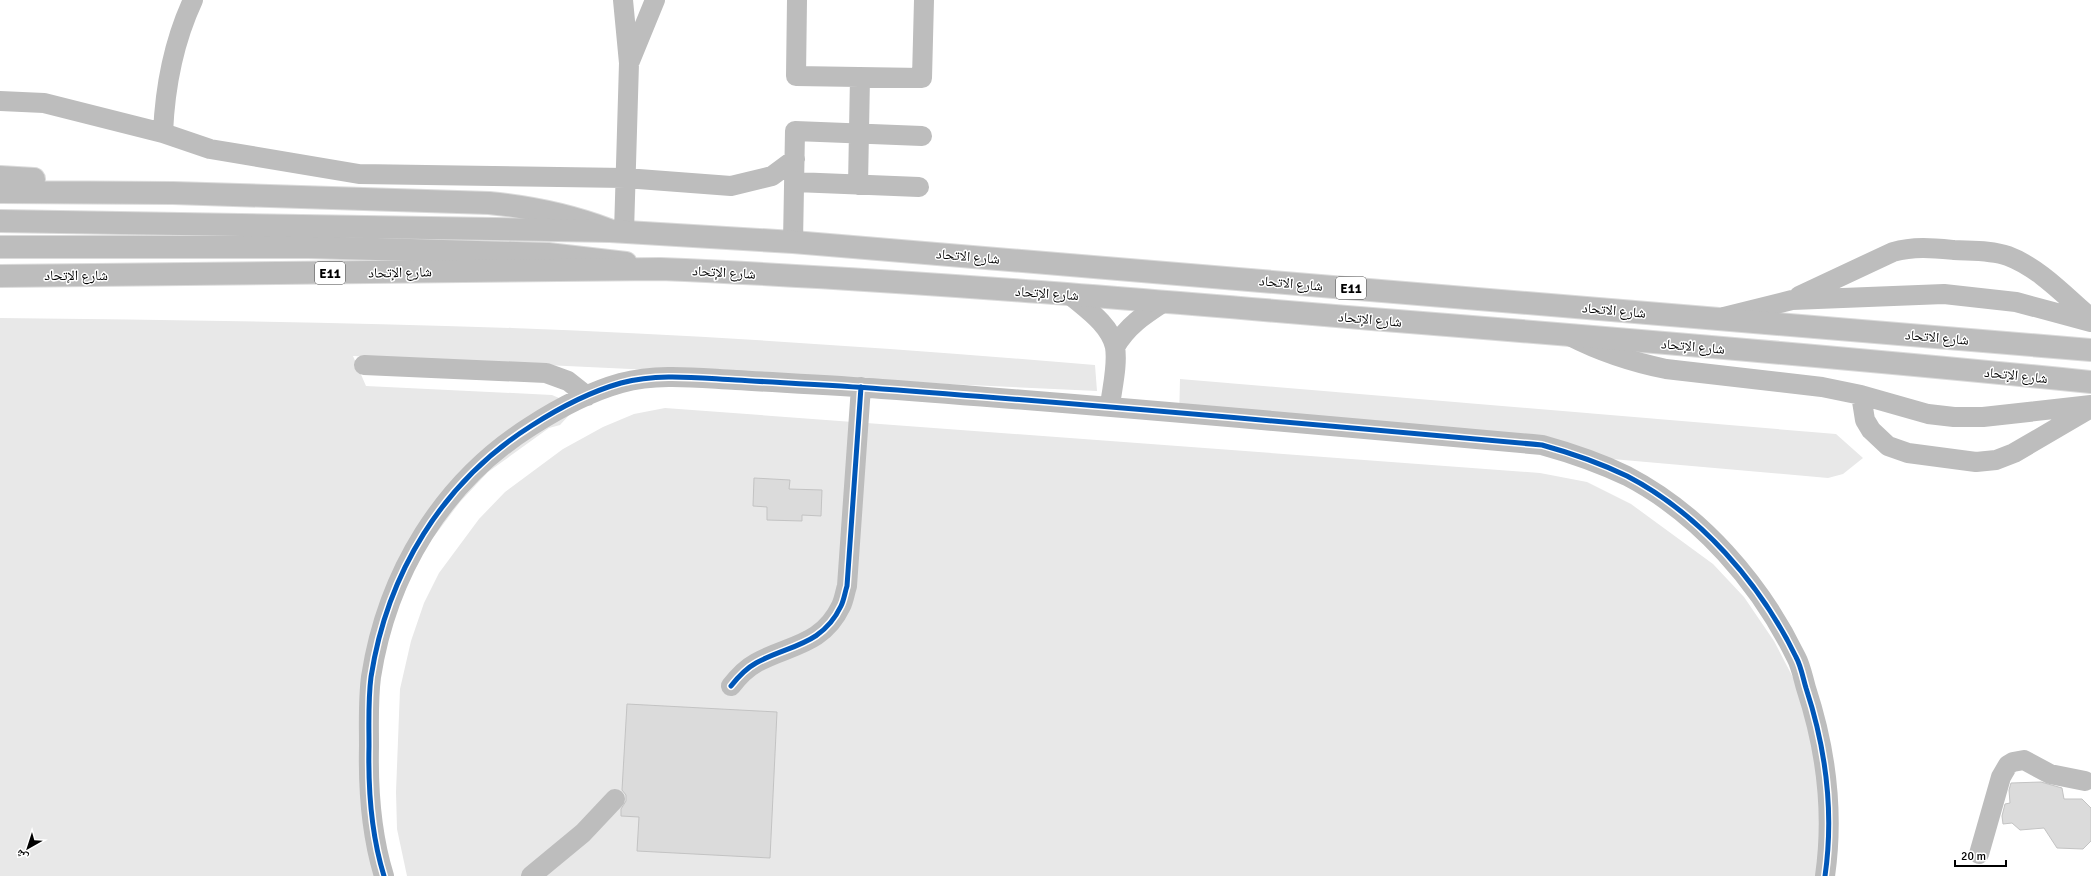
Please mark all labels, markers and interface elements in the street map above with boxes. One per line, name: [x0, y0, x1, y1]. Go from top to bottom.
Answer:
street label: شارع الاتحاد: [935, 245, 1000, 269]
road number: E11: [315, 262, 345, 284]
street label: شارع الإتحاد: [692, 262, 756, 284]
street label: شارع الإتحاد: [368, 263, 432, 283]
street label: شارع الإتحاد: [44, 267, 108, 285]
street label: شارع الاتحاد: [1258, 272, 1323, 296]
road number: E11: [1336, 277, 1366, 299]
street label: شارع الإتحاد: [1015, 283, 1079, 305]
street label: شارع الاتحاد: [1581, 299, 1646, 323]
street label: شارع الإتحاد: [1337, 308, 1402, 332]
street label: شارع الاتحاد: [1904, 326, 1969, 350]
street label: شارع الإتحاد: [1660, 335, 1725, 359]
street label: شارع الإتحاد: [1983, 364, 2049, 388]
north arrow: [8, 828, 48, 868]
scale bar: [1955, 842, 2006, 868]
text: ش: [13, 846, 31, 864]
text: 20 m: [1961, 849, 1986, 864]

